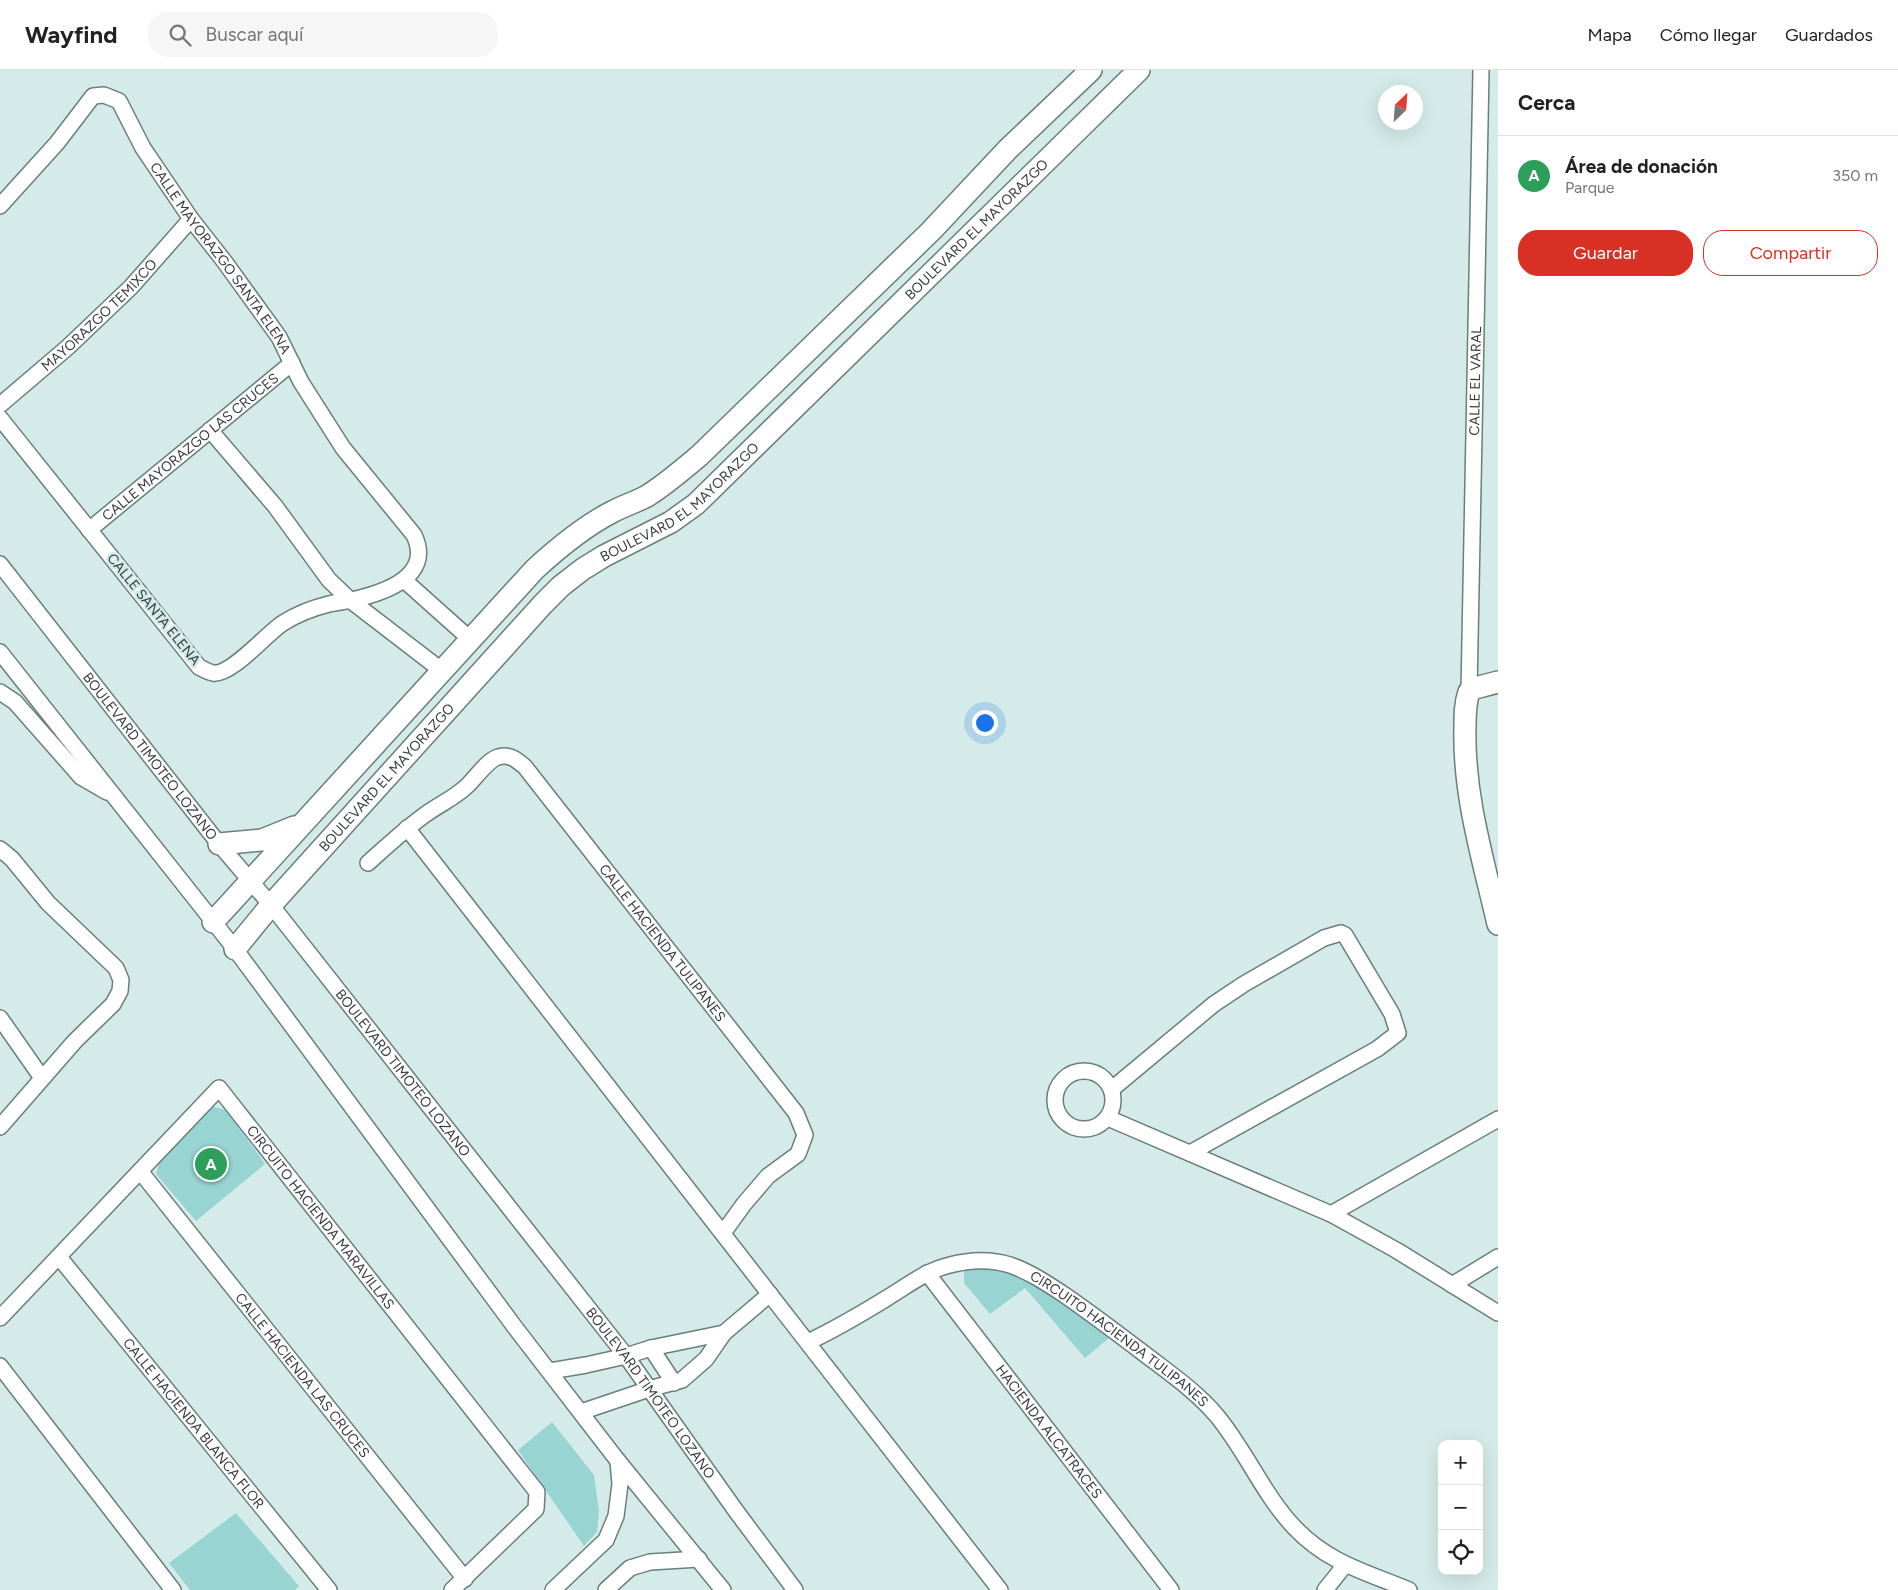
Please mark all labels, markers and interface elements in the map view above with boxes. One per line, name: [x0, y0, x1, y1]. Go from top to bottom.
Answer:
search box: [148, 12, 498, 57]
text: Wayfind: [25, 20, 118, 49]
icon: search: [166, 21, 194, 49]
text: Buscar aquí: [206, 23, 303, 46]
text: Mapa: [1587, 24, 1632, 46]
text: Cómo llegar: [1660, 24, 1757, 46]
text: Guardados: [1785, 24, 1873, 46]
north arrow: [1378, 85, 1423, 130]
text: Cerca: [1518, 90, 1575, 115]
text: Área de donación: [1565, 155, 1718, 178]
street label: BOULEVARD EL MAYORAZGO: [902, 156, 1052, 304]
street label: CALLE MAYORAZGO SANTA ELENA: [146, 159, 294, 357]
text: A: [1528, 166, 1540, 185]
text: 350 m: [1832, 166, 1878, 185]
text: Parque: [1565, 178, 1615, 197]
button: Guardar: [1518, 230, 1693, 276]
button: Compartir: [1703, 230, 1878, 276]
street label: MAYORAZGO TEMIXCO: [38, 256, 161, 375]
street label: CALLE EL VARAL: [1466, 326, 1485, 436]
street label: CALLE MAYORAZGO LAS CRUCES: [99, 370, 282, 525]
street label: BOULEVARD EL MAYORAZGO: [597, 439, 763, 566]
street label: CALLE SANTA ELENA: [103, 550, 204, 669]
street label: BOULEVARD TIMOTEO LOZANO: [79, 669, 221, 844]
street label: BOULEVARD EL MAYORAZGO: [316, 700, 458, 855]
your location: [972, 710, 998, 736]
street label: CALLE HACIENDA TULIPANES: [595, 861, 729, 1025]
street label: BOULEVARD TIMOTEO LOZANO: [332, 986, 474, 1160]
street label: CIRCUITO HACIENDA MARAVILLAS: [243, 1122, 398, 1313]
pin: A: [195, 1145, 227, 1183]
street label: CIRCUITO HACIENDA TULIPANES: [1027, 1267, 1212, 1411]
street label: CALLE HACIENDA LAS CRUCES: [231, 1290, 373, 1461]
street label: BOULEVARD TIMOTEO LOZANO: [582, 1304, 718, 1482]
street label: CALLE HACIENDA BLANCA FLOR: [119, 1335, 268, 1512]
street label: HACIENDA ALCATRACES: [992, 1362, 1105, 1502]
map controls: [1438, 1440, 1483, 1575]
button: +: [1438, 1440, 1483, 1485]
button: −: [1438, 1485, 1483, 1530]
button: locate: [1438, 1530, 1483, 1575]

